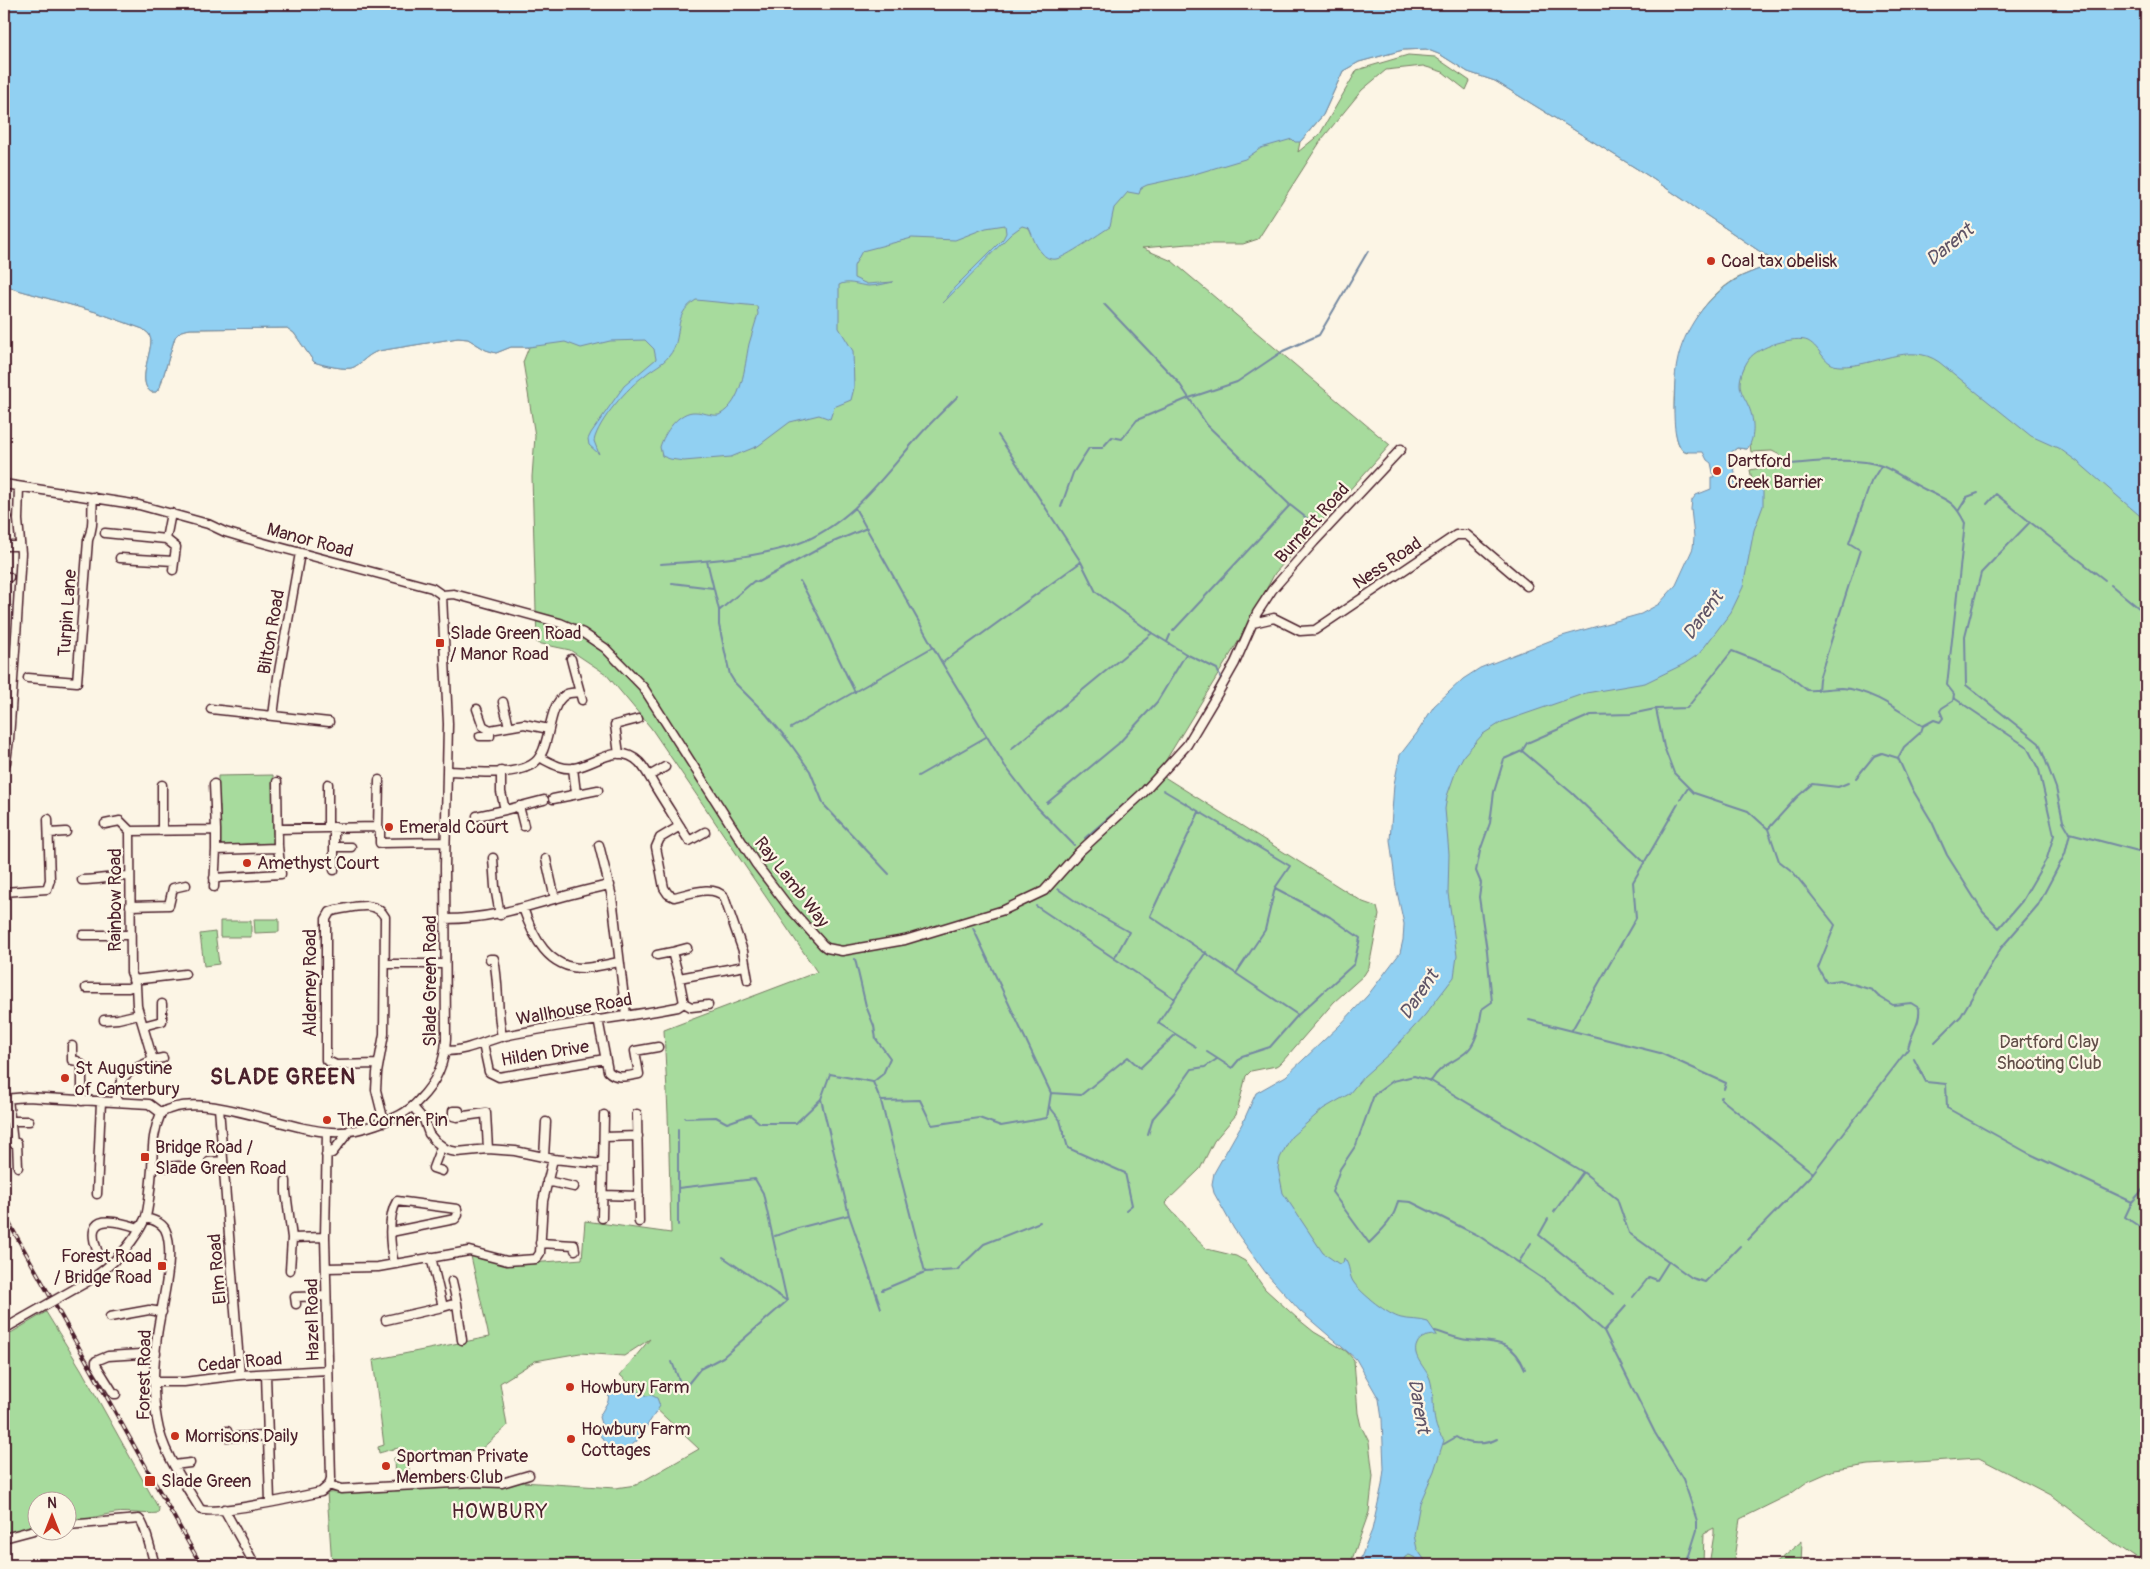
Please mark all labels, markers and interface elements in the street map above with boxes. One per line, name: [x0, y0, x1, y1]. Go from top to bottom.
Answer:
water label: Darent: [1921, 217, 1980, 271]
place label: Coal tax obelisk: [1721, 250, 1838, 273]
marker: Coal tax obelisk: [1705, 255, 1717, 267]
place label: Dartford Creek Barrier: [1727, 450, 1824, 494]
marker: Dartford Creek Barrier: [1711, 465, 1723, 477]
street label: Burnett Road: [1270, 478, 1355, 568]
street label: Manor Road: [264, 518, 356, 563]
street label: Ness Road: [1348, 532, 1426, 595]
street label: Turpin Lane: [53, 568, 82, 658]
water label: Darent: [1677, 585, 1730, 645]
street label: Bilton Road: [253, 588, 290, 676]
place label: Slade Green Road / Manor Road: [450, 622, 582, 666]
marker: Slade Green Road / Manor Road: [434, 637, 446, 649]
place label: Emerald Court: [399, 816, 509, 839]
marker: Emerald Court: [383, 821, 395, 833]
street label: Ray Lamb Way: [749, 832, 834, 933]
street label: Rainbow Road: [104, 848, 127, 952]
place label: Amethyst Court: [257, 852, 380, 875]
marker: Amethyst Court: [241, 857, 253, 869]
street label: Slade Green Road: [419, 915, 442, 1047]
street label: Alderney Road: [299, 929, 322, 1037]
water label: Darent: [1394, 963, 1445, 1024]
street label: Wallhouse Road: [514, 988, 634, 1031]
park label: Dartford Clay Shooting Club: [1997, 1031, 2102, 1075]
street label: Hilden Drive: [499, 1035, 591, 1072]
place label: St Augustine of Canterbury: [75, 1057, 180, 1101]
district label: SLADE GREEN: [210, 1063, 356, 1091]
marker: St Augustine of Canterbury: [59, 1072, 71, 1084]
place label: The Corner Pin: [337, 1109, 448, 1132]
marker: The Corner Pin: [321, 1114, 333, 1126]
place label: Bridge Road / Slade Green Road: [155, 1136, 287, 1180]
marker: Bridge Road / Slade Green Road: [139, 1151, 151, 1163]
street label: Elm Road: [203, 1233, 232, 1305]
place label: Forest Road / Bridge Road: [54, 1245, 152, 1289]
marker: Forest Road / Bridge Road: [156, 1260, 168, 1272]
street label: Hazel Road: [300, 1278, 325, 1362]
street label: Forest Road: [132, 1329, 157, 1421]
street label: Cedar Road: [197, 1347, 283, 1378]
place label: Howbury Farm: [580, 1376, 689, 1399]
water label: Darent: [1402, 1377, 1436, 1437]
marker: Howbury Farm: [564, 1381, 576, 1393]
place label: Howbury Farm Cottages: [581, 1418, 690, 1462]
place label: Morrisons Daily: [185, 1425, 298, 1448]
marker: Morrisons Daily: [169, 1430, 181, 1442]
marker: Howbury Farm Cottages: [565, 1433, 577, 1445]
place label: Sportman Private Members Club: [396, 1445, 528, 1489]
marker: Sportman Private Members Club: [380, 1460, 392, 1472]
place label: Slade Green: [161, 1470, 252, 1493]
marker: Slade Green: [143, 1474, 157, 1488]
north arrow: [28, 1492, 78, 1542]
text: N: [47, 1495, 57, 1512]
district label: HOWBURY: [451, 1499, 549, 1524]

